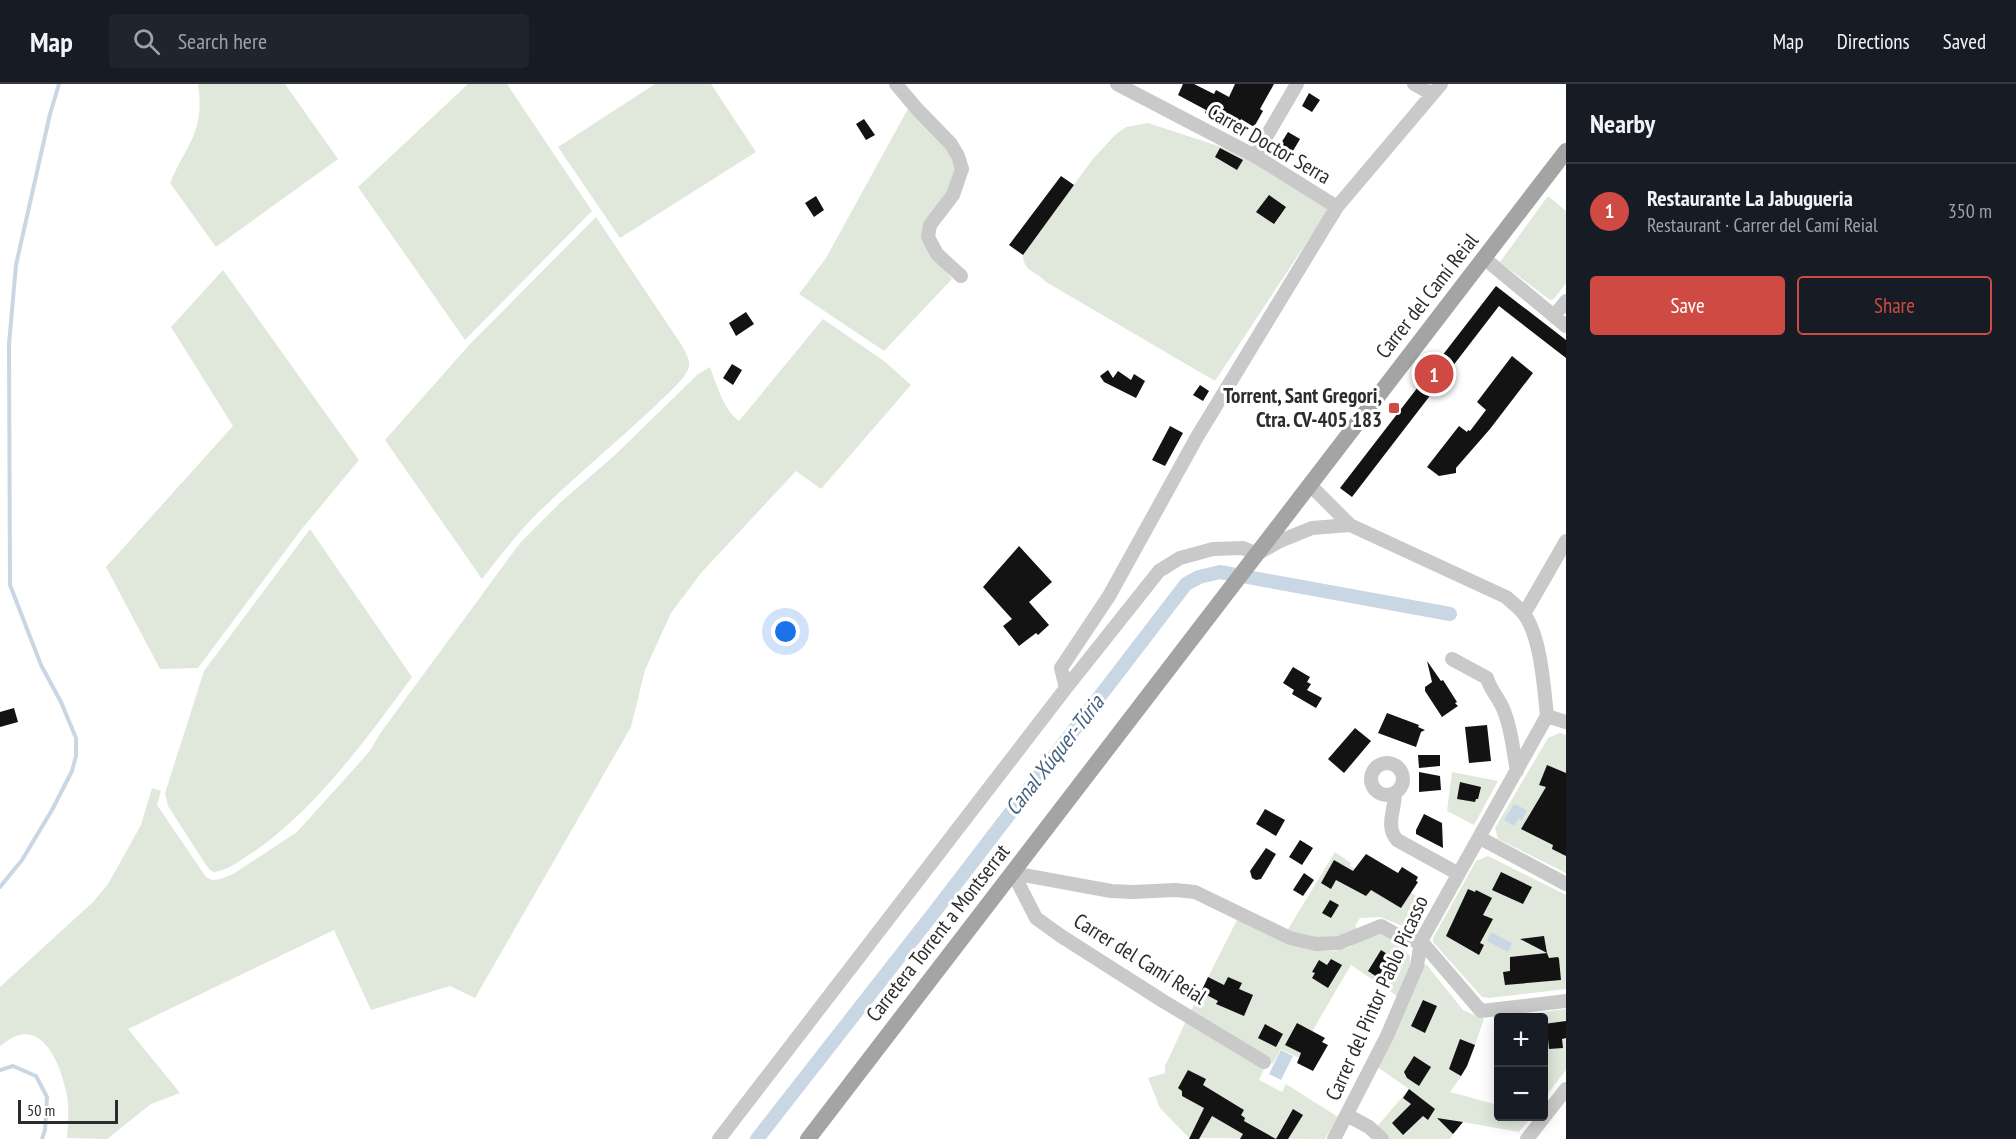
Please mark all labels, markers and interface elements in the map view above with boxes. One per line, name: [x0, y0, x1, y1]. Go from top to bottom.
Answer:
search box: [109, 14, 529, 68]
text: Map: [30, 23, 73, 60]
icon: search: [130, 25, 163, 58]
text: Search here: [178, 27, 267, 55]
text: Map: [1773, 28, 1804, 55]
text: Directions: [1837, 28, 1910, 55]
text: Saved: [1943, 28, 1986, 55]
street label: Carrer Doctor Serra: [1203, 97, 1336, 190]
text: Nearby: [1590, 107, 1655, 140]
text: Restaurante La Jabugueria: [1647, 184, 1853, 212]
text: 1: [1605, 198, 1614, 224]
text: 350 m: [1948, 198, 1992, 224]
text: Restaurant · Carrer del Camí Reial: [1647, 212, 1878, 238]
street label: Carrer del Camí Reial: [1369, 228, 1484, 364]
button: Save: [1590, 276, 1785, 335]
button: Share: [1797, 276, 1992, 335]
pin: 1: [1414, 352, 1454, 396]
place label: Torrent, Sant Gregori, Ctra. CV-405 183: [1223, 382, 1382, 433]
marker: Torrent, Sant Gregori, Ctra. CV-405 183: [1387, 401, 1401, 415]
your location: [771, 617, 800, 646]
water label: Canal Xúquer-Túria: [998, 688, 1110, 821]
street label: Carretera Torrent a Montserrat: [860, 838, 1015, 1027]
street label: Carrer del Pintor Pablo Picasso: [1319, 891, 1434, 1104]
street label: Carrer del Camí Reial: [1069, 907, 1212, 1010]
map controls: [1494, 1013, 1548, 1121]
button: +: [1494, 1013, 1548, 1067]
button: −: [1494, 1067, 1548, 1121]
scale bar: [18, 1097, 118, 1124]
text: 50 m: [27, 1100, 55, 1120]

